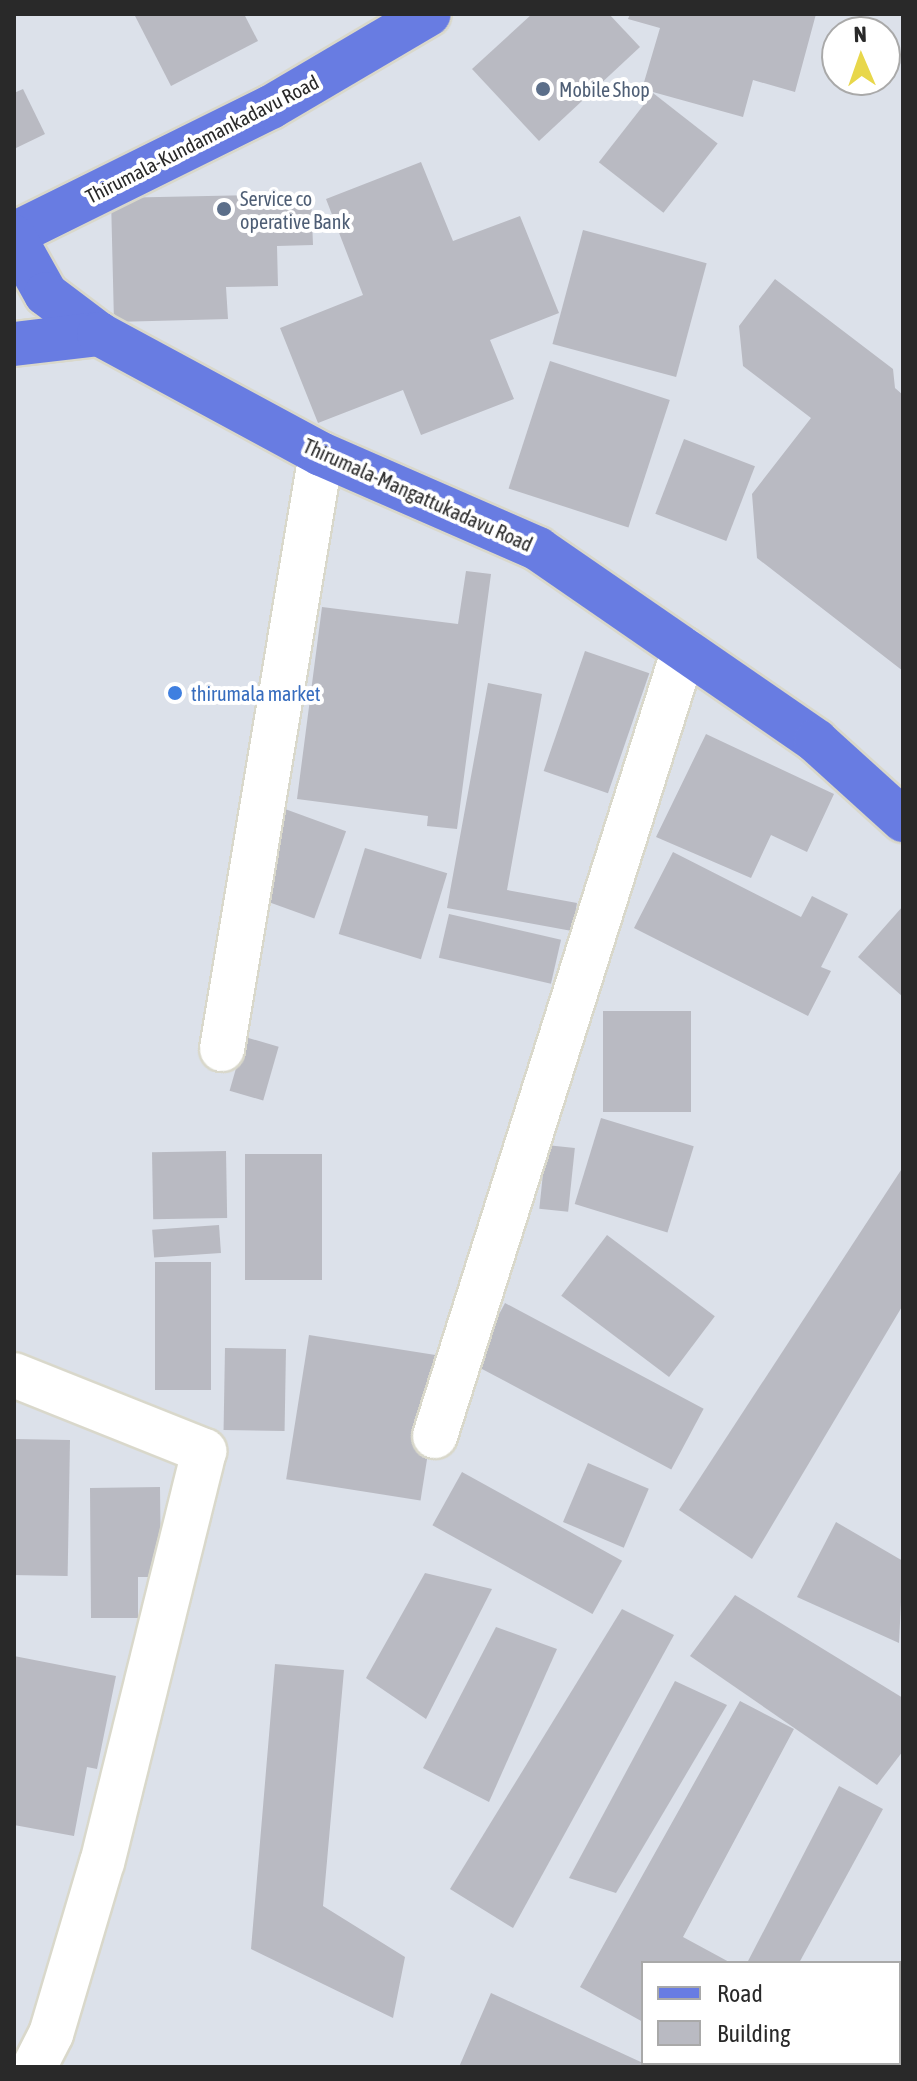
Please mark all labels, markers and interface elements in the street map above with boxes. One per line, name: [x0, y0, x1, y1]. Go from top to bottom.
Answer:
north arrow: [821, 16, 901, 96]
text: N: [853, 21, 867, 47]
street label: Thirumala-Kundamankadavu Road: [81, 70, 323, 208]
place label: Mobile Shop: [559, 77, 650, 101]
marker: Mobile Shop: [534, 80, 552, 98]
place label: Service co operative Bank: [240, 186, 350, 233]
marker: Service co operative Bank: [215, 200, 233, 218]
street label: Thirumala-Mangattukadavu Road: [300, 434, 536, 556]
place label: thirumala market: [191, 681, 320, 705]
marker: thirumala market: [166, 684, 184, 702]
legend: [641, 1961, 901, 2065]
text: Road: [717, 1980, 763, 2007]
text: Building: [717, 2020, 790, 2047]

